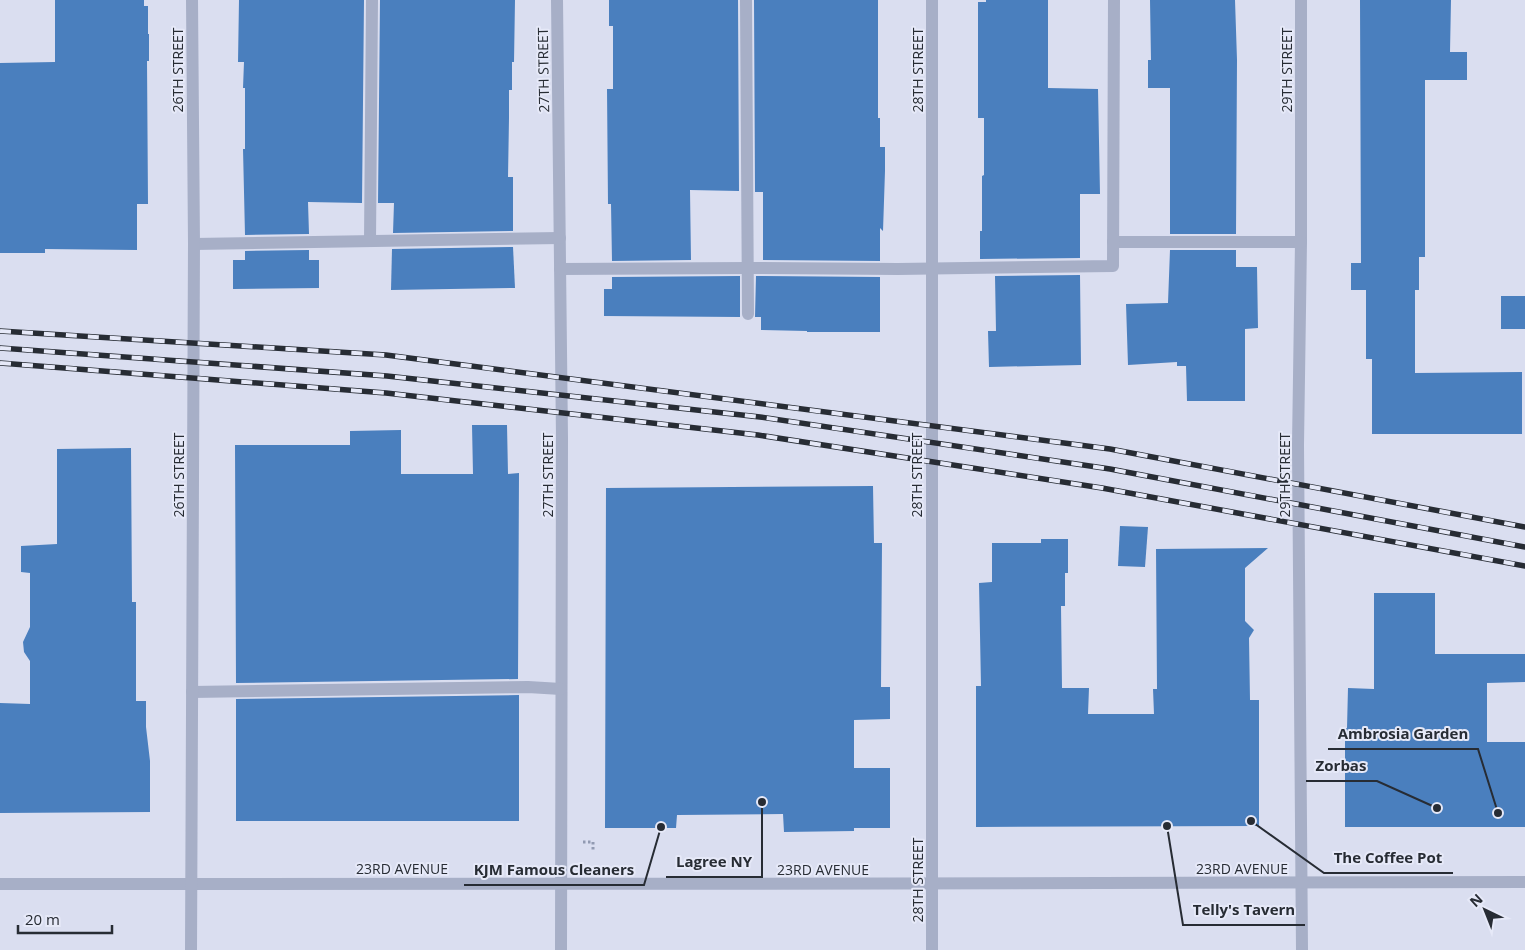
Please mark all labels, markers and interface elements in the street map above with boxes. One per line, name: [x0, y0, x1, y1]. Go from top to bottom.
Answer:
street label: 26TH STREET: [168, 27, 187, 112]
street label: 27TH STREET: [533, 27, 553, 113]
street label: 28TH STREET: [908, 27, 927, 112]
street label: 29TH STREET: [1277, 27, 1296, 112]
street label: 26TH STREET: [169, 432, 188, 517]
street label: 27TH STREET: [538, 432, 557, 517]
street label: 28TH STREET: [907, 432, 926, 517]
street label: 29TH STREET: [1275, 432, 1294, 517]
callout: Ambrosia Garden: [1328, 719, 1478, 749]
text: Ambrosia Garden: [1338, 723, 1468, 743]
callout: Zorbas: [1306, 751, 1377, 781]
text: Zorbas: [1316, 755, 1366, 775]
street label: 28TH STREET: [908, 837, 927, 922]
callout: The Coffee Pot: [1324, 843, 1453, 873]
callout: Lagree NY: [666, 847, 762, 877]
text: The Coffee Pot: [1334, 847, 1443, 867]
text: Lagree NY: [676, 851, 753, 871]
callout: KJM Famous Cleaners: [464, 855, 644, 885]
street label: 23RD AVENUE: [356, 859, 448, 878]
text: KJM Famous Cleaners: [474, 859, 634, 879]
street label: 23RD AVENUE: [1196, 859, 1288, 878]
street label: 23RD AVENUE: [777, 860, 869, 879]
north arrow: [1460, 885, 1510, 935]
text: N: [1465, 889, 1486, 911]
callout: Telly's Tavern: [1183, 895, 1305, 925]
text: Telly's Tavern: [1193, 899, 1295, 919]
scale bar: [18, 902, 111, 934]
text: 20 m: [25, 909, 60, 929]

